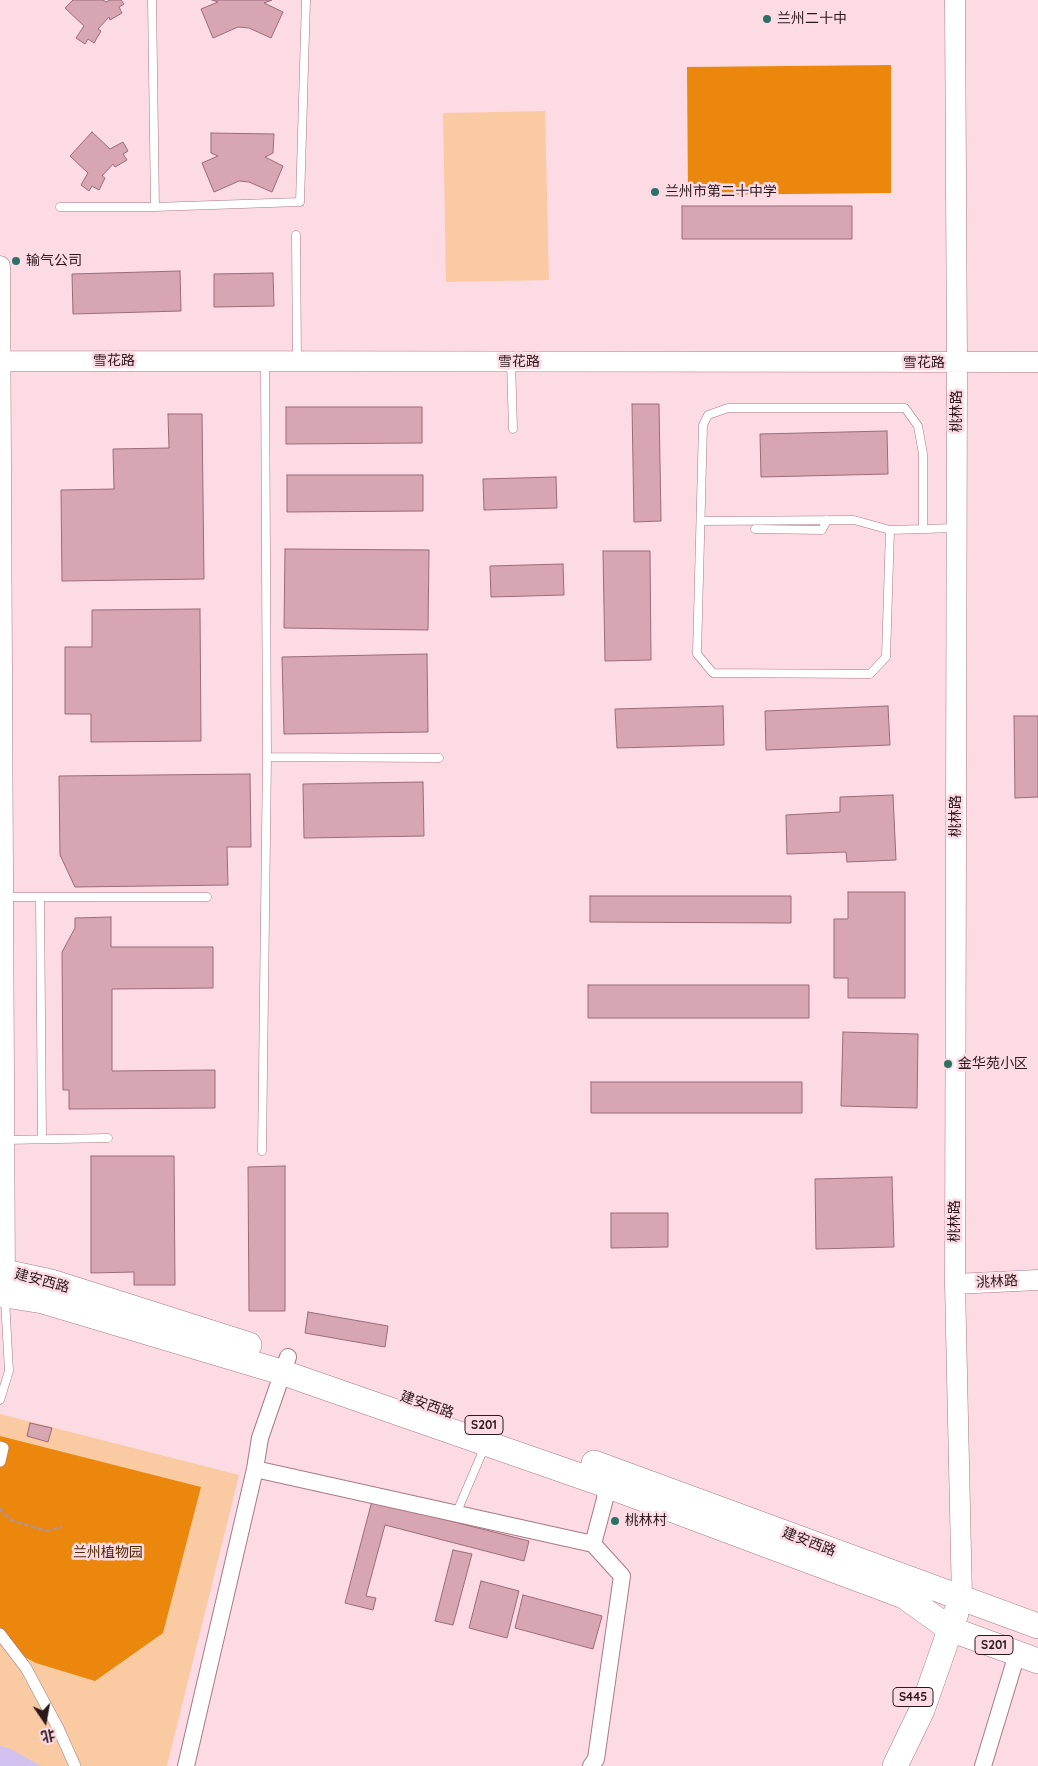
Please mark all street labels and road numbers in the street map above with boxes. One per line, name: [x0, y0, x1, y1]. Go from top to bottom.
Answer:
street label: 雪花路: [93, 353, 135, 369]
street label: 雪花路: [498, 354, 540, 370]
street label: 雪花路: [903, 355, 945, 371]
street label: 桃林路: [949, 390, 965, 432]
street label: 桃林路: [948, 795, 964, 837]
street label: 桃林路: [947, 1200, 963, 1242]
street label: 建安西路: [13, 1266, 71, 1296]
street label: 洮林路: [976, 1273, 1018, 1291]
street label: 建安西路: [398, 1388, 456, 1422]
road number: S201: [465, 1416, 503, 1434]
street label: 建安西路: [780, 1524, 838, 1560]
road number: S201: [975, 1636, 1013, 1654]
road number: S445: [893, 1688, 933, 1706]

